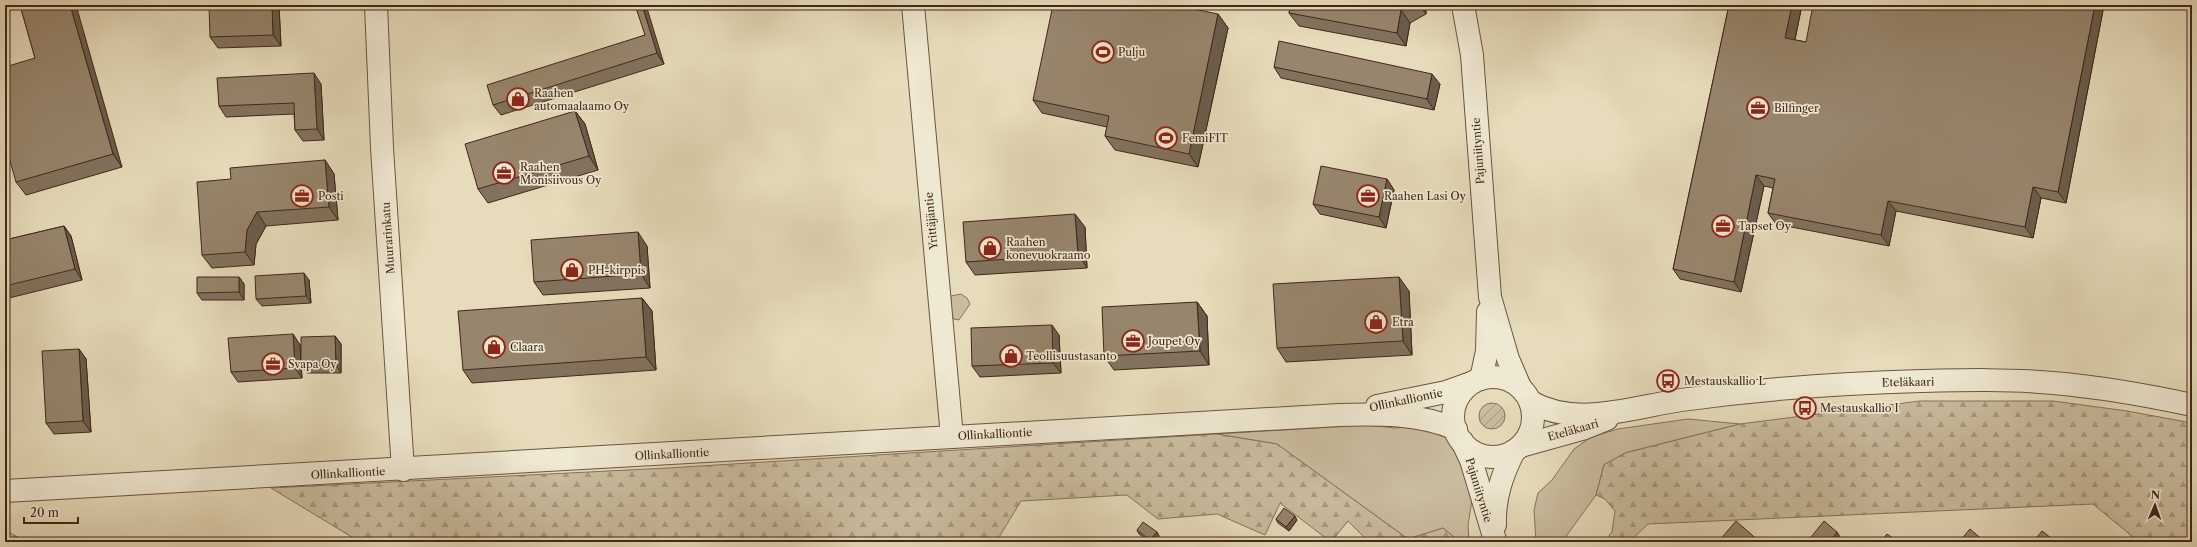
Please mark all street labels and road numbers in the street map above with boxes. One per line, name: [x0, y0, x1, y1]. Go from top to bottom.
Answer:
street label: Pajuniityntie: [1469, 117, 1487, 185]
street label: Yrittäjäntie: [922, 192, 941, 251]
street label: Muurarinkatu: [378, 201, 398, 275]
street label: Eteläkaari: [1882, 375, 1935, 389]
street label: Ollinkalliontie: [1368, 385, 1444, 415]
street label: Eteläkaari: [1546, 416, 1601, 444]
street label: Ollinkalliontie: [957, 425, 1033, 443]
street label: Ollinkalliontie: [634, 445, 710, 463]
street label: Pajuniityntie: [1463, 456, 1495, 524]
street label: Ollinkalliontie: [310, 464, 386, 482]

